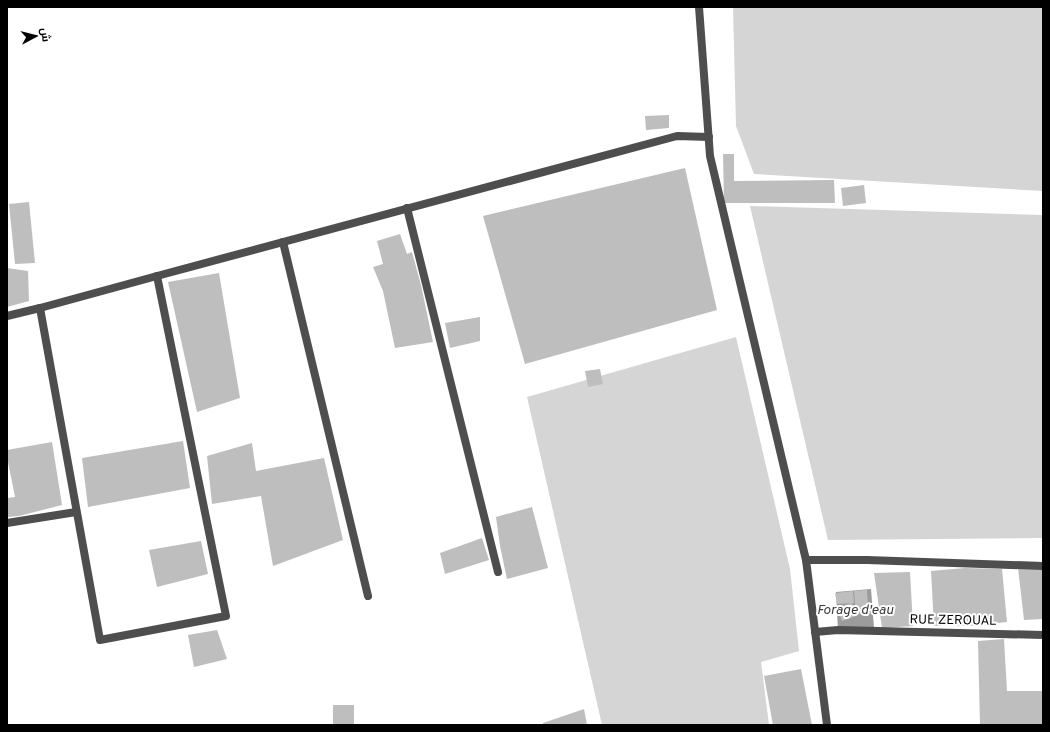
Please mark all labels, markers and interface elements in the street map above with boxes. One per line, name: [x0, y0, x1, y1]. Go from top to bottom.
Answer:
north arrow: [16, 16, 56, 56]
text: ش: [37, 27, 53, 43]
water label: Forage d'eau: [817, 602, 894, 619]
street label: RUE ZEROUAL: [909, 612, 997, 630]

